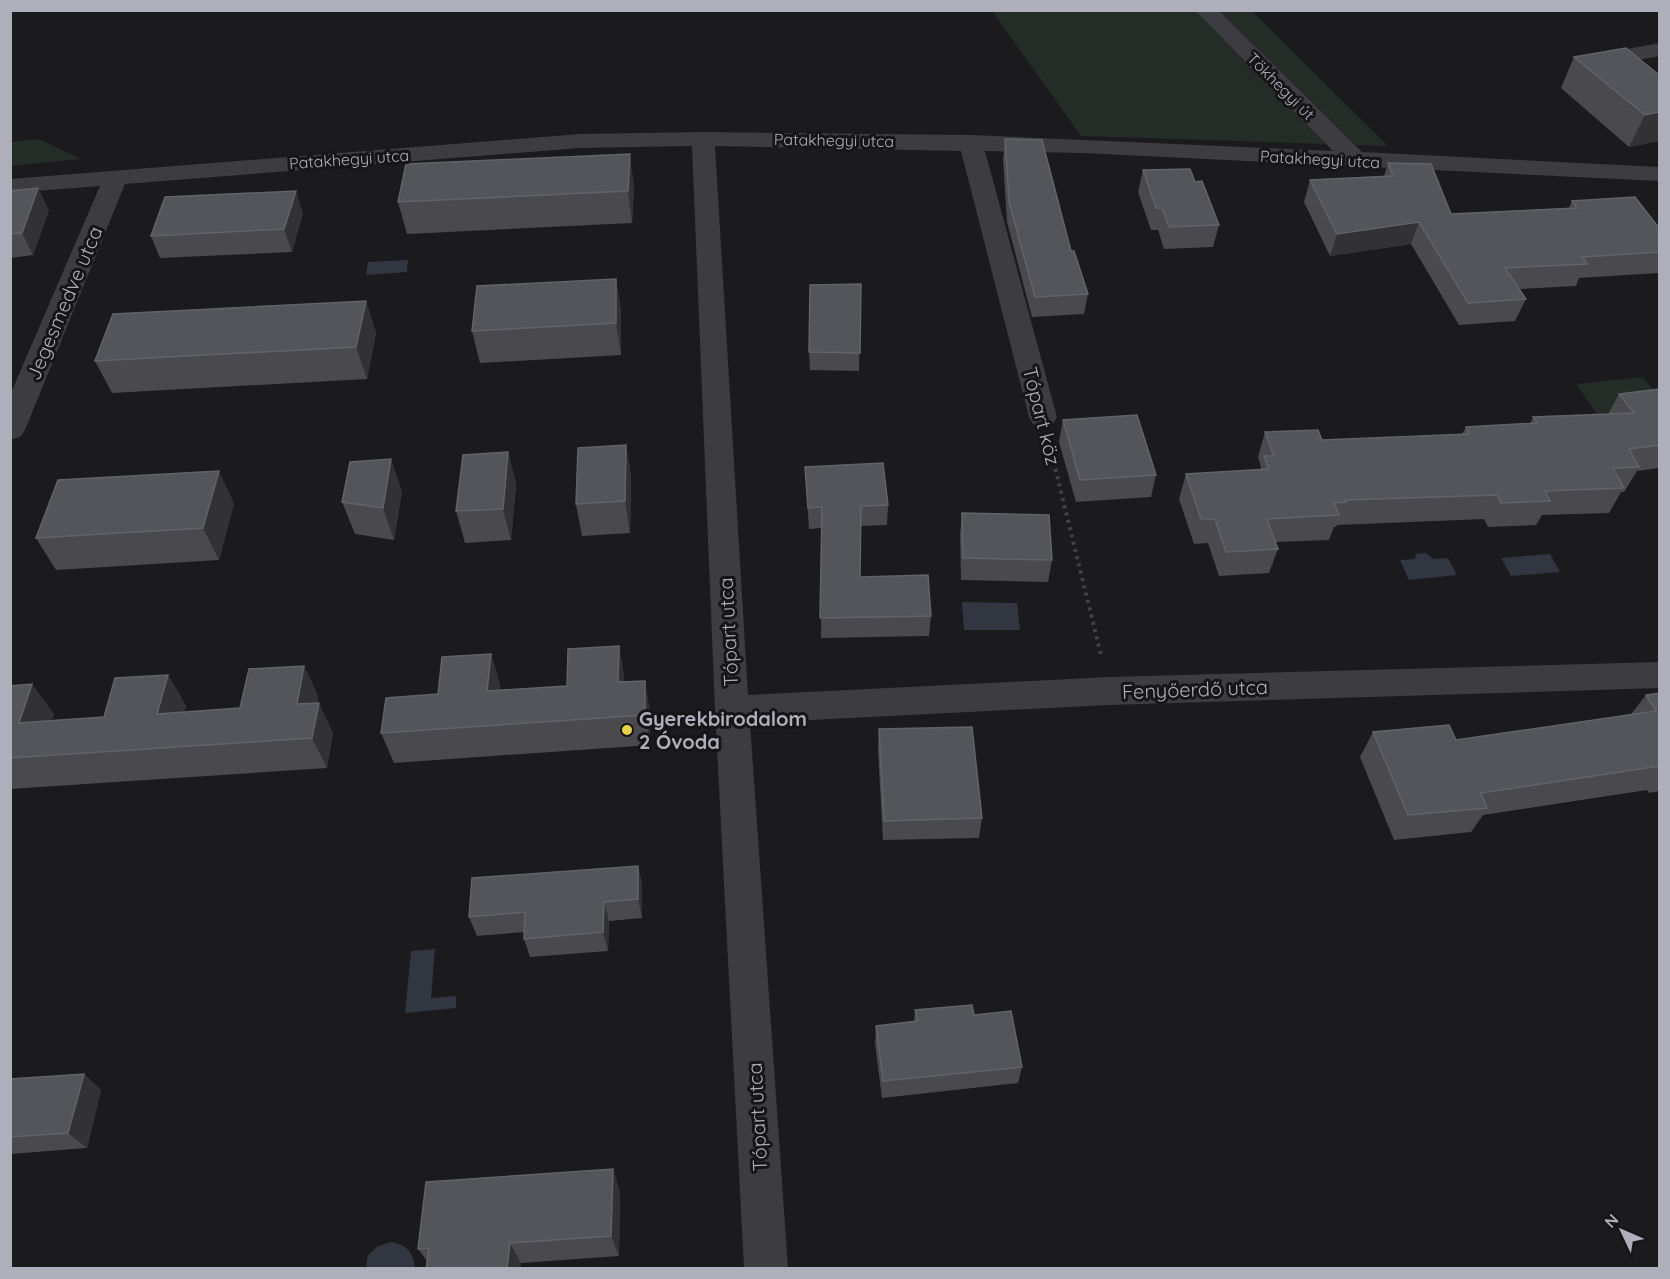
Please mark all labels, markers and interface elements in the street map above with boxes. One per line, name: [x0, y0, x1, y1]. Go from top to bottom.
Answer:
street label: Tökhegyi út: [1243, 48, 1319, 124]
street label: Patakhegyi utca: [774, 129, 894, 151]
street label: Patakhegyi utca: [288, 145, 410, 173]
street label: Patakhegyi utca: [1260, 146, 1380, 172]
street label: Jegesmedve utca: [20, 222, 108, 384]
street label: Tópart köz: [1018, 364, 1066, 468]
street label: Tópart utca: [713, 577, 743, 687]
street label: Fenyőerdő utca: [1122, 674, 1268, 704]
place label: Gyerekbirodalom 2 Óvoda: [639, 706, 807, 754]
marker: Gyerekbirodalom 2 Óvoda: [620, 723, 634, 737]
street label: Tópart utca: [742, 1062, 772, 1172]
north arrow: [1592, 1201, 1652, 1261]
text: N: [1600, 1209, 1622, 1232]

